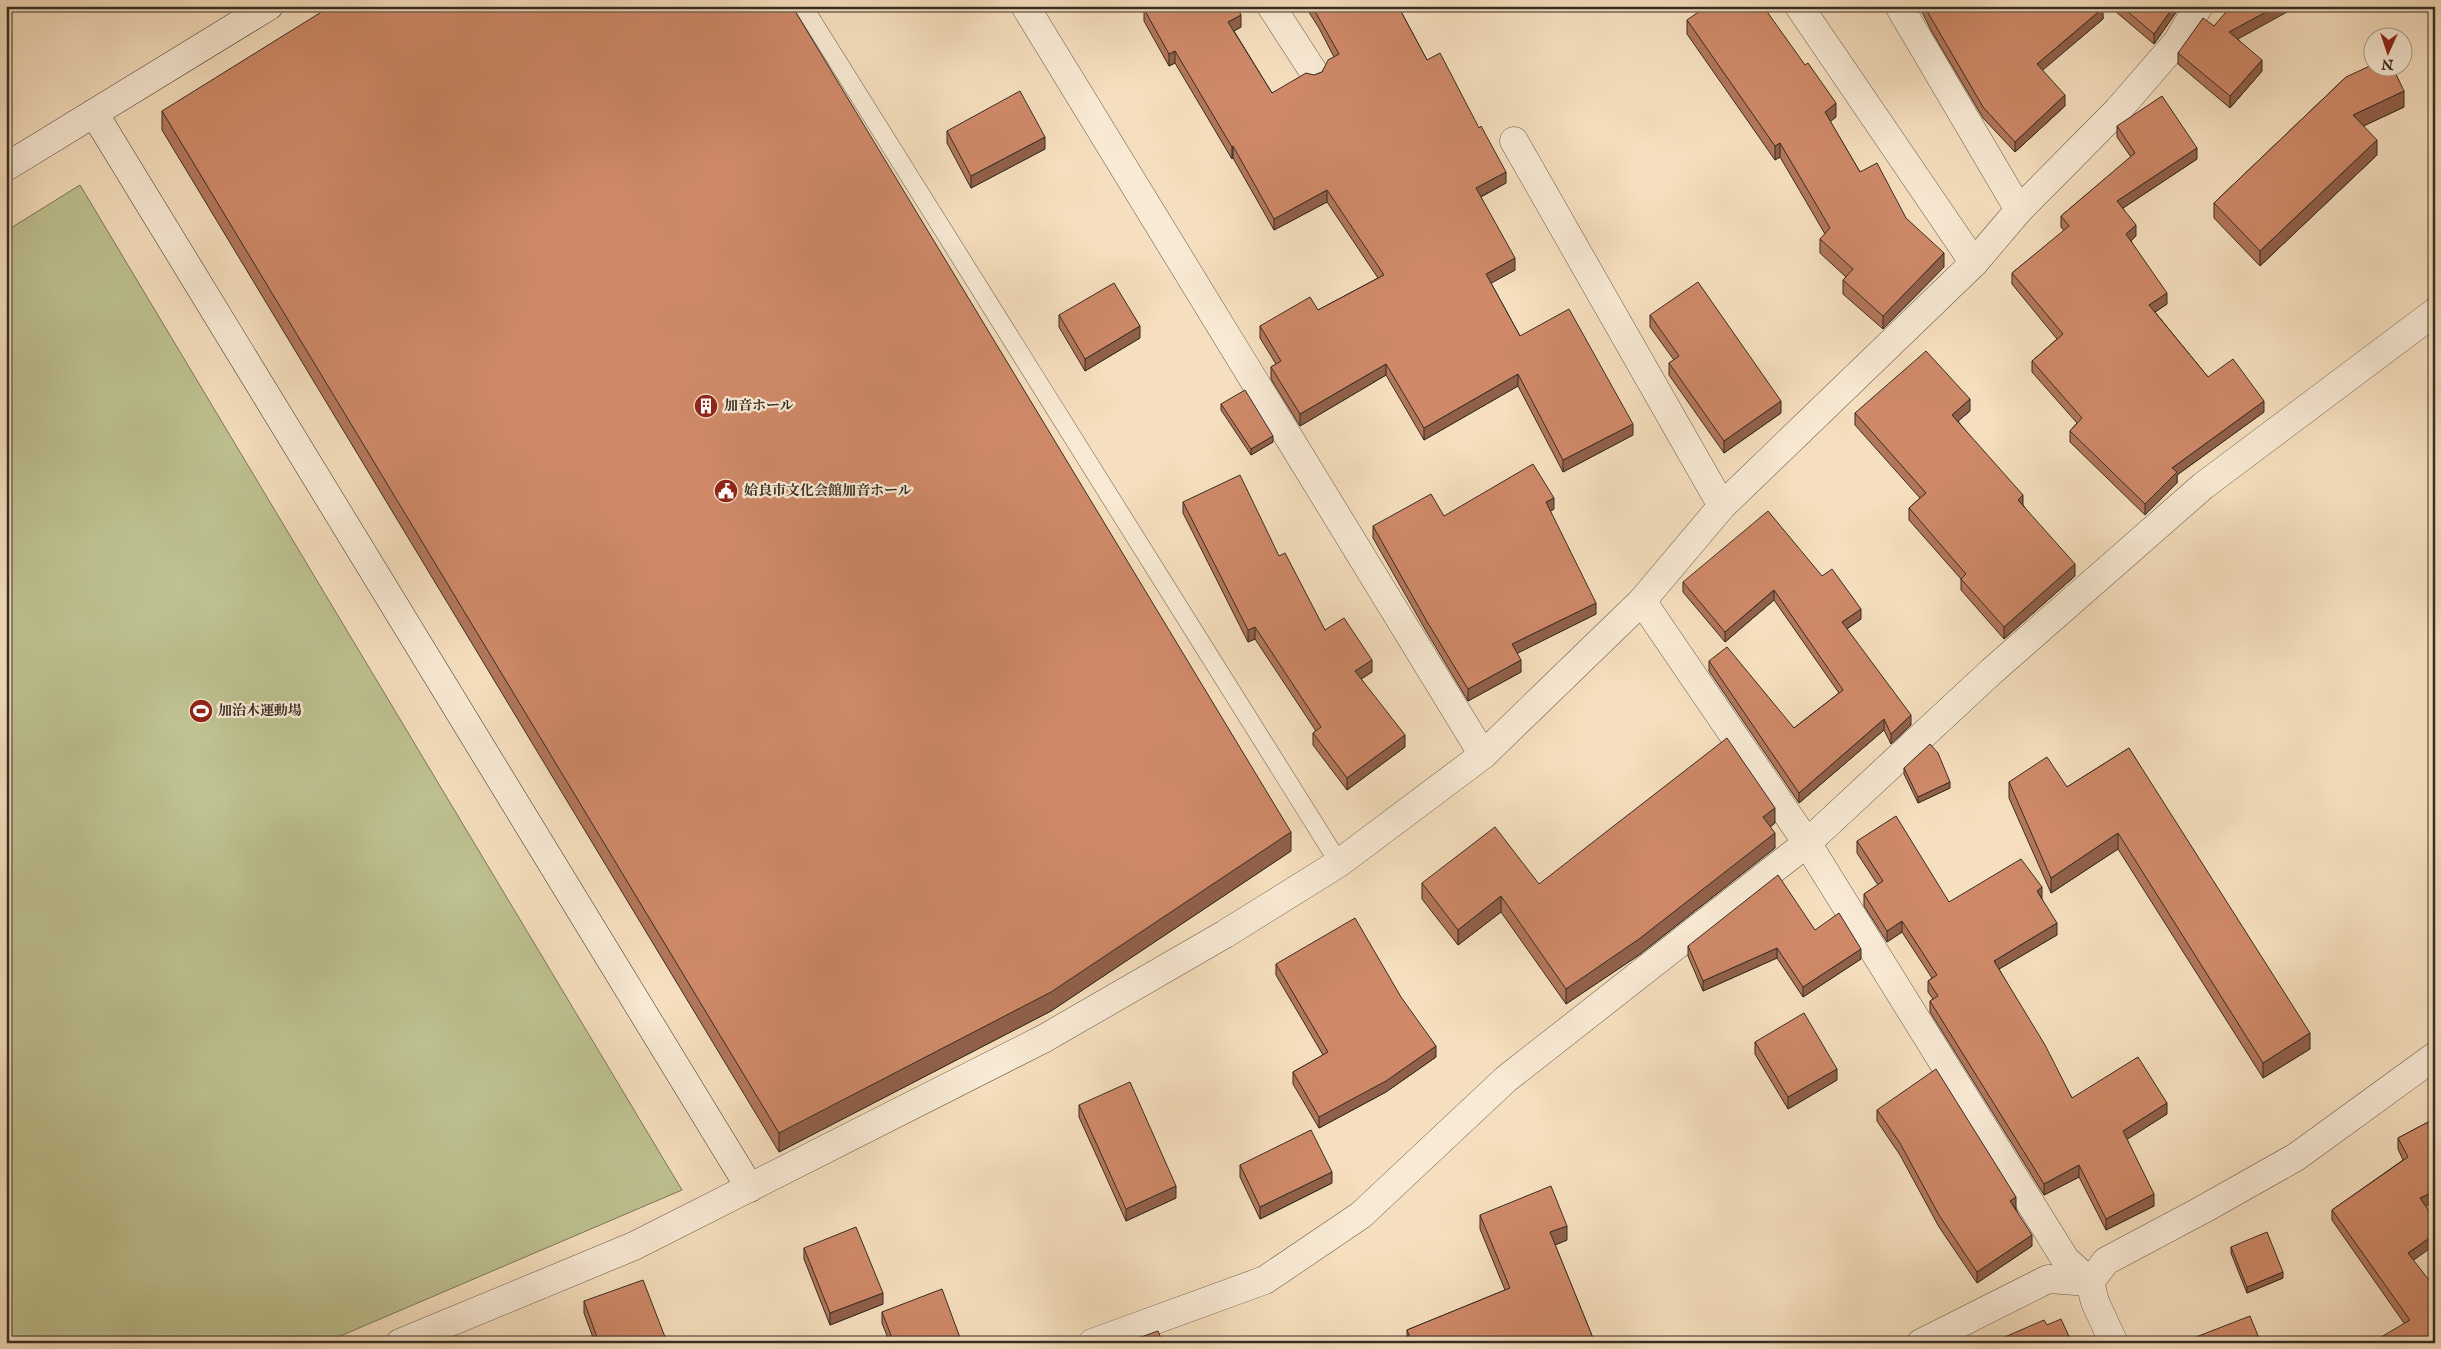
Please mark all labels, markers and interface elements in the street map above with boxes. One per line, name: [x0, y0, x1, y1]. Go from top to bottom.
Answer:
north arrow: [2364, 28, 2414, 78]
text: N: [2381, 55, 2395, 73]
building icon: 加音ホール: [693, 393, 719, 419]
place label: 加音ホール: [724, 397, 794, 415]
public building icon: 姶良市文化会館加音ホール: [713, 478, 739, 504]
place label: 姶良市文化会館加音ホール: [744, 482, 912, 500]
sports icon: 加治木運動場: [188, 698, 214, 724]
place label: 加治木運動場: [218, 702, 302, 720]

